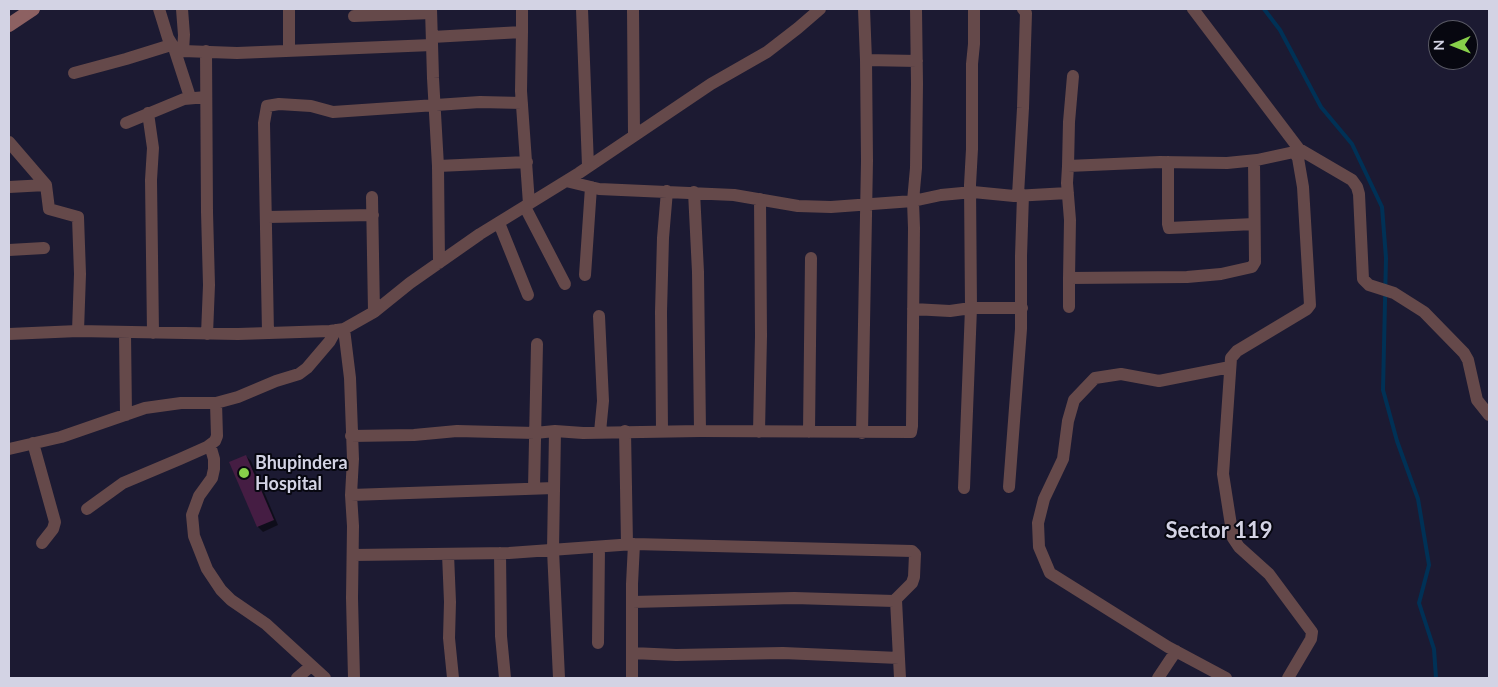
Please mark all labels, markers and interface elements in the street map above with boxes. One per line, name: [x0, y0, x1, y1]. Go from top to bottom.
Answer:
north arrow: [1428, 20, 1478, 70]
text: N: [1430, 40, 1447, 51]
place label: Bhupindera Hospital: [255, 452, 348, 494]
marker: Bhupindera Hospital: [237, 466, 251, 480]
district label: Sector 119: [1166, 518, 1272, 544]

